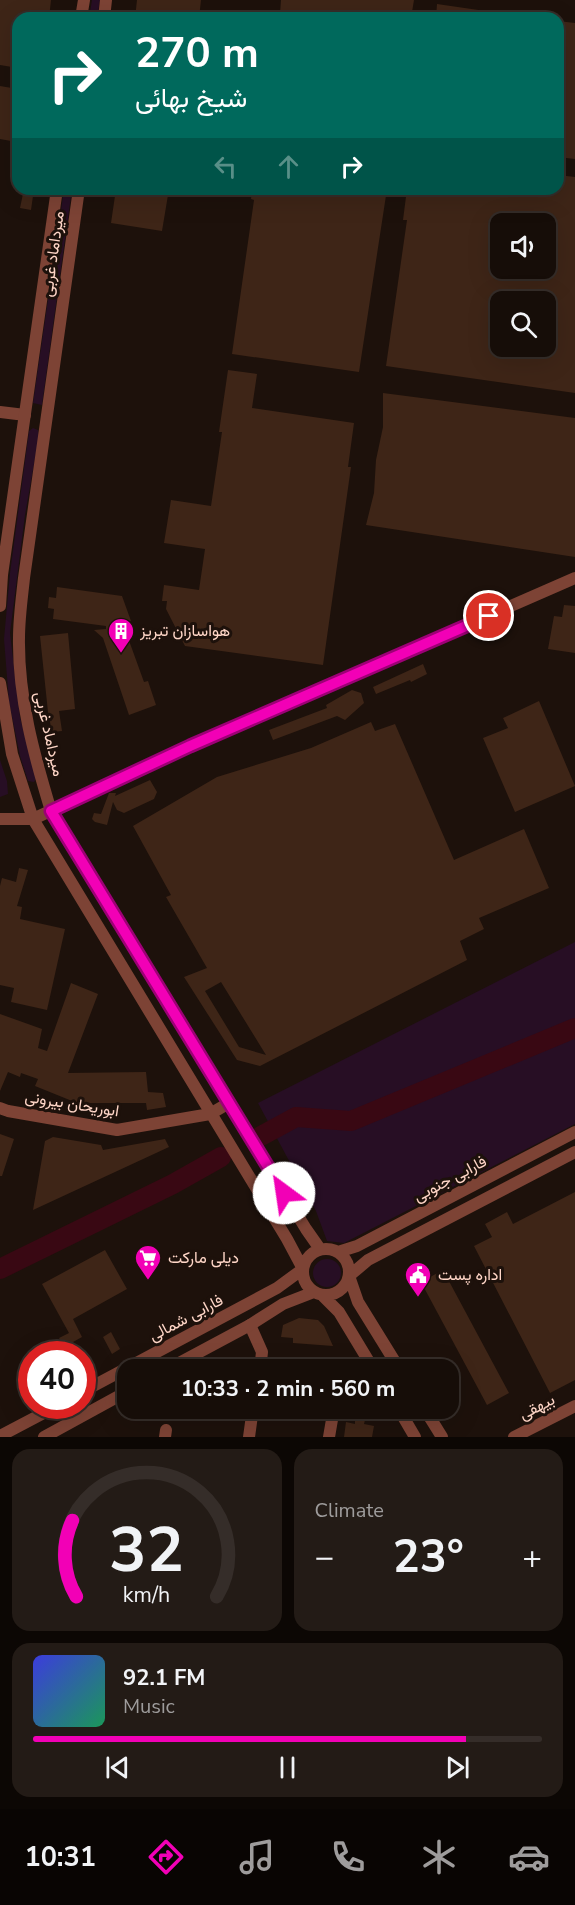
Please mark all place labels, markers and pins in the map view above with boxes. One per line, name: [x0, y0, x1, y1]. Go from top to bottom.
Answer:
pin: [463, 590, 514, 641]
building icon: هواسازان تبریز: [106, 616, 136, 654]
place label: هواسازان تبریز: [139, 620, 230, 642]
supermarket icon: دیلی مارکت: [133, 1243, 163, 1281]
place label: دیلی مارکت: [168, 1247, 239, 1269]
public building icon: اداره پست: [403, 1260, 433, 1298]
place label: اداره پست: [438, 1264, 502, 1286]

